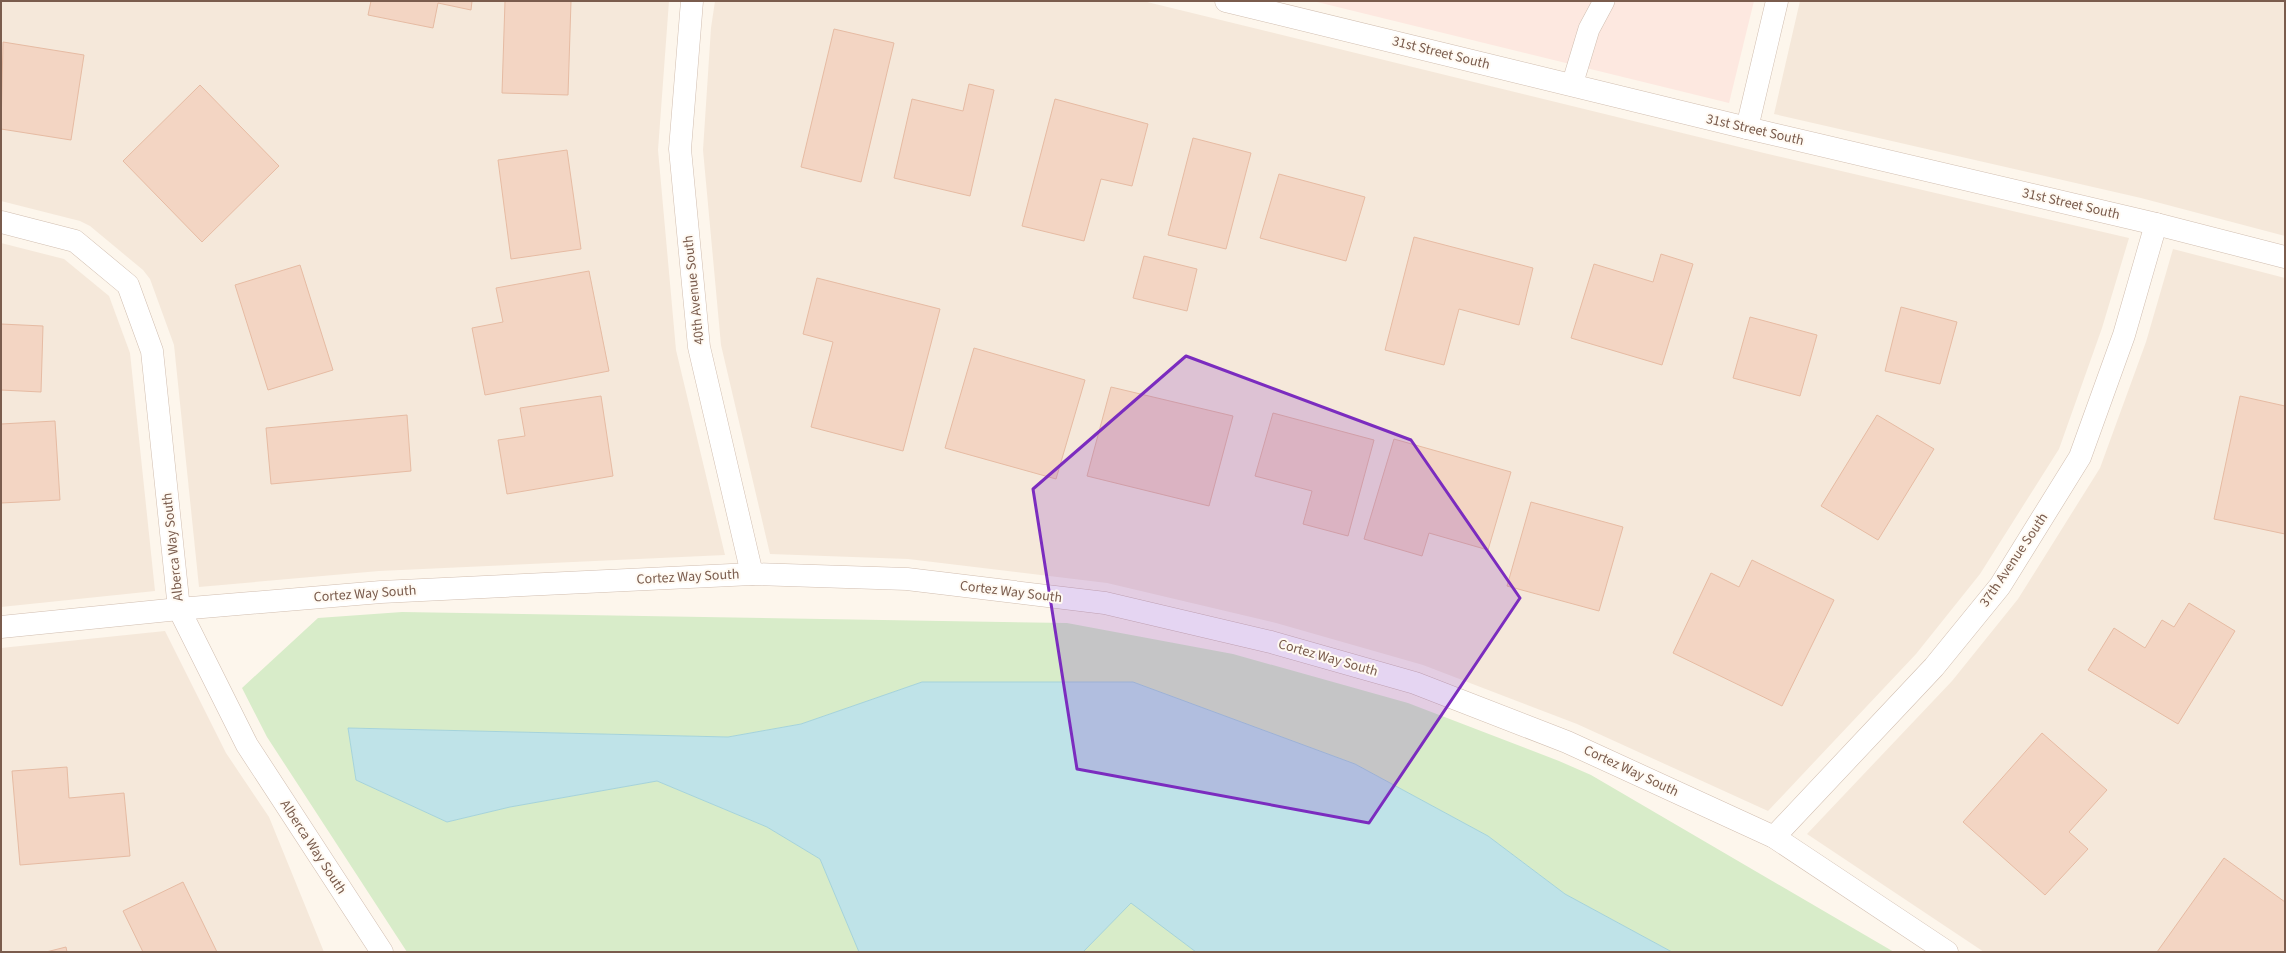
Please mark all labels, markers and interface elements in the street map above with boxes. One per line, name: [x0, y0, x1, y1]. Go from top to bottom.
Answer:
street label: 31st Street South: [1390, 31, 1492, 75]
street label: 31st Street South: [1704, 109, 1806, 151]
street label: 31st Street South: [2020, 183, 2122, 225]
street label: 40th Avenue South: [678, 234, 710, 346]
street label: Alberca Way South: [157, 492, 189, 602]
street label: 37th Avenue South: [1975, 509, 2053, 611]
street label: Cortez Way South: [636, 564, 740, 590]
street label: Cortez Way South: [959, 576, 1063, 608]
street label: Cortez Way South: [313, 580, 417, 608]
street label: Cortez Way South: [1276, 634, 1380, 682]
street label: Cortez Way South: [1580, 740, 1682, 802]
street label: Alberca Way South: [275, 796, 351, 898]

